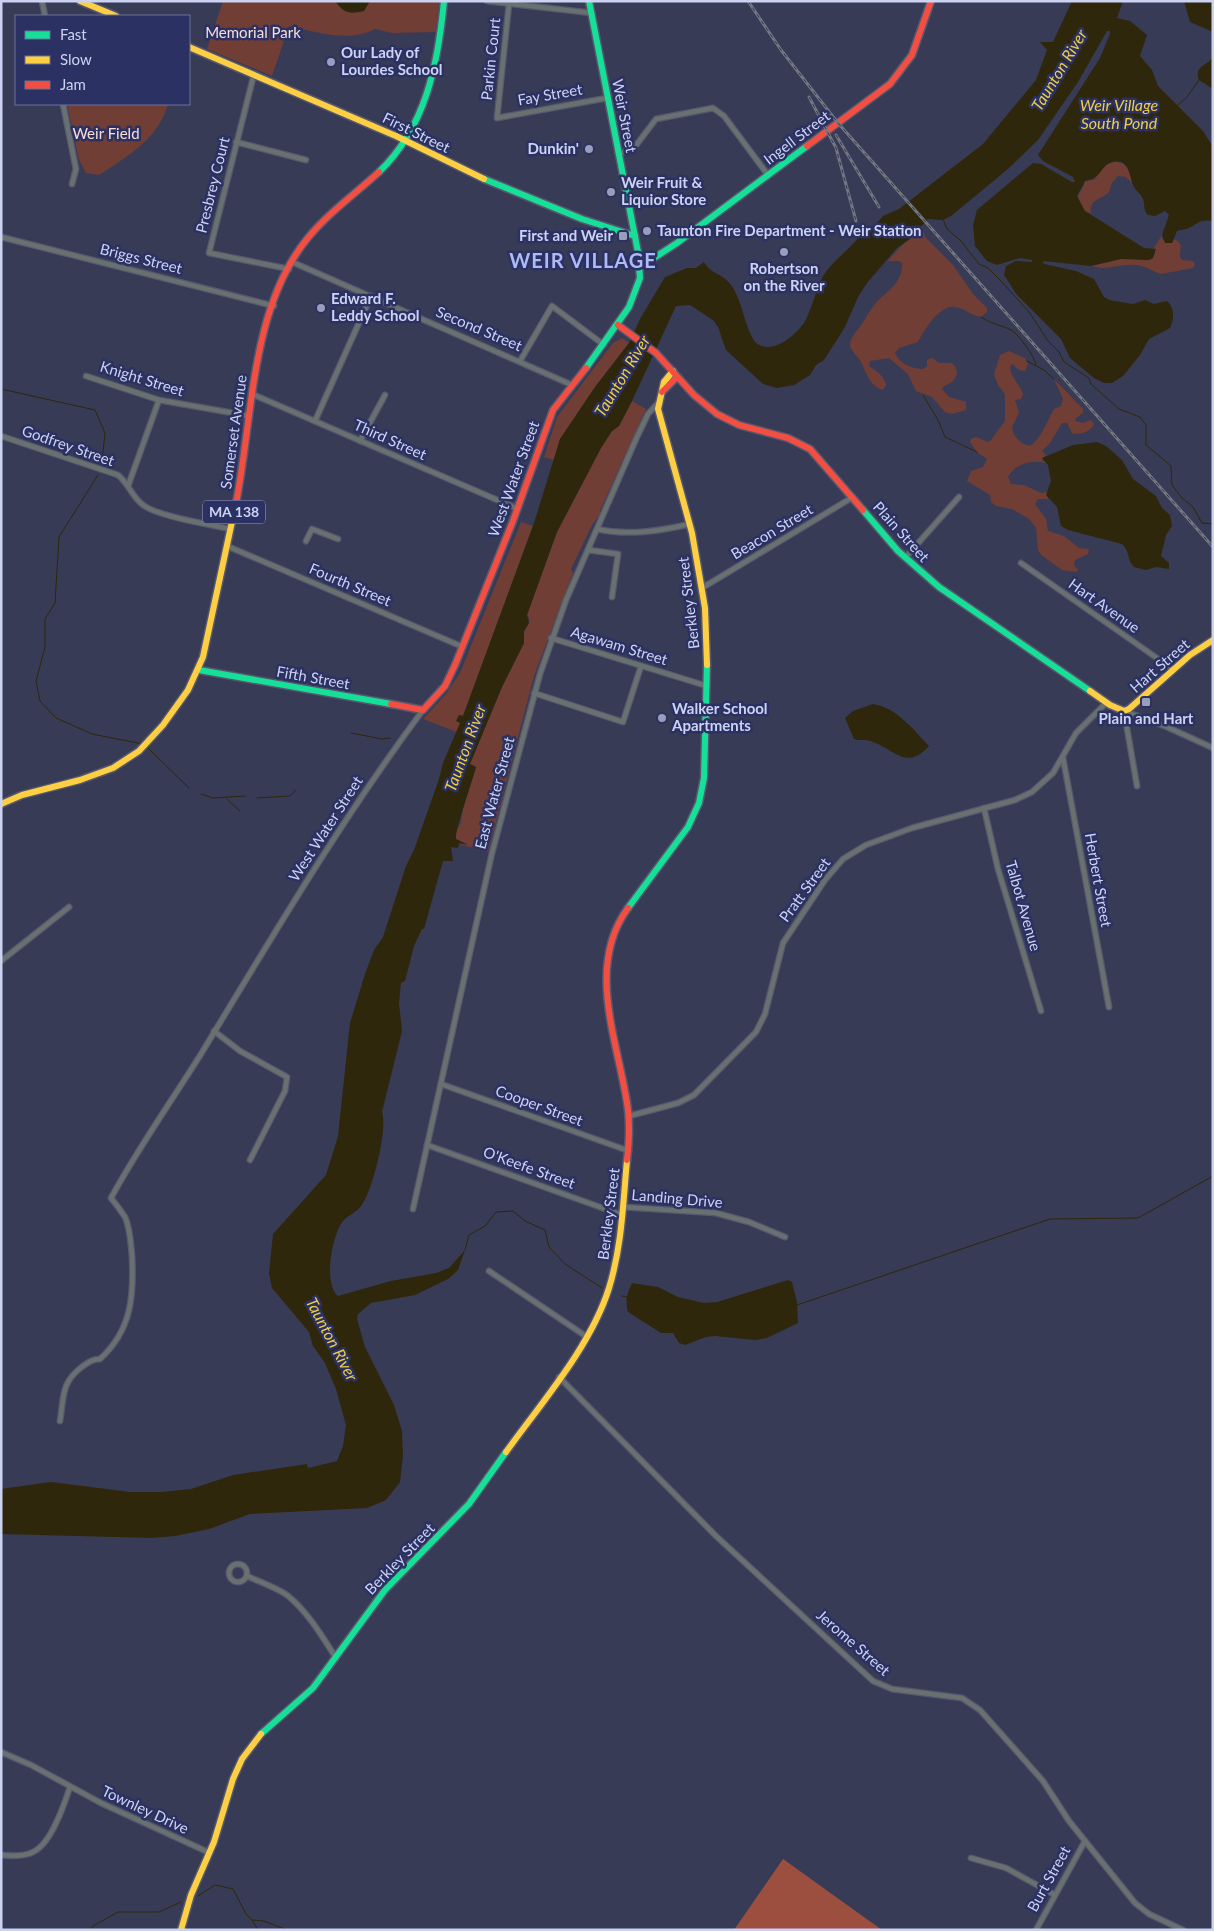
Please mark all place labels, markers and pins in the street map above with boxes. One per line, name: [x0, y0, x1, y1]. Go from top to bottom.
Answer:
place label: Our Lady of Lourdes School: [341, 43, 443, 78]
marker: Our Lady of Lourdes School: [325, 56, 337, 68]
place label: Dunkin': [528, 139, 579, 157]
marker: Dunkin': [583, 143, 595, 155]
place label: Weir Fruit & Liquior Store: [621, 173, 706, 208]
marker: Weir Fruit & Liquior Store: [605, 186, 617, 198]
place label: Taunton Fire Department - Weir Station: [657, 221, 922, 239]
marker: Taunton Fire Department - Weir Station: [641, 225, 653, 237]
place label: First and Weir: [519, 226, 613, 244]
marker: First and Weir: [617, 230, 629, 242]
marker: Robertson on the River: [778, 246, 790, 258]
place label: Robertson on the River: [743, 259, 825, 294]
place label: Edward F. Leddy School: [331, 289, 419, 324]
marker: Edward F. Leddy School: [315, 302, 327, 314]
marker: Plain and Hart: [1140, 696, 1152, 708]
place label: Walker School Apartments: [671, 699, 768, 734]
place label: Plain and Hart: [1099, 709, 1194, 727]
marker: Walker School Apartments: [656, 712, 668, 724]

